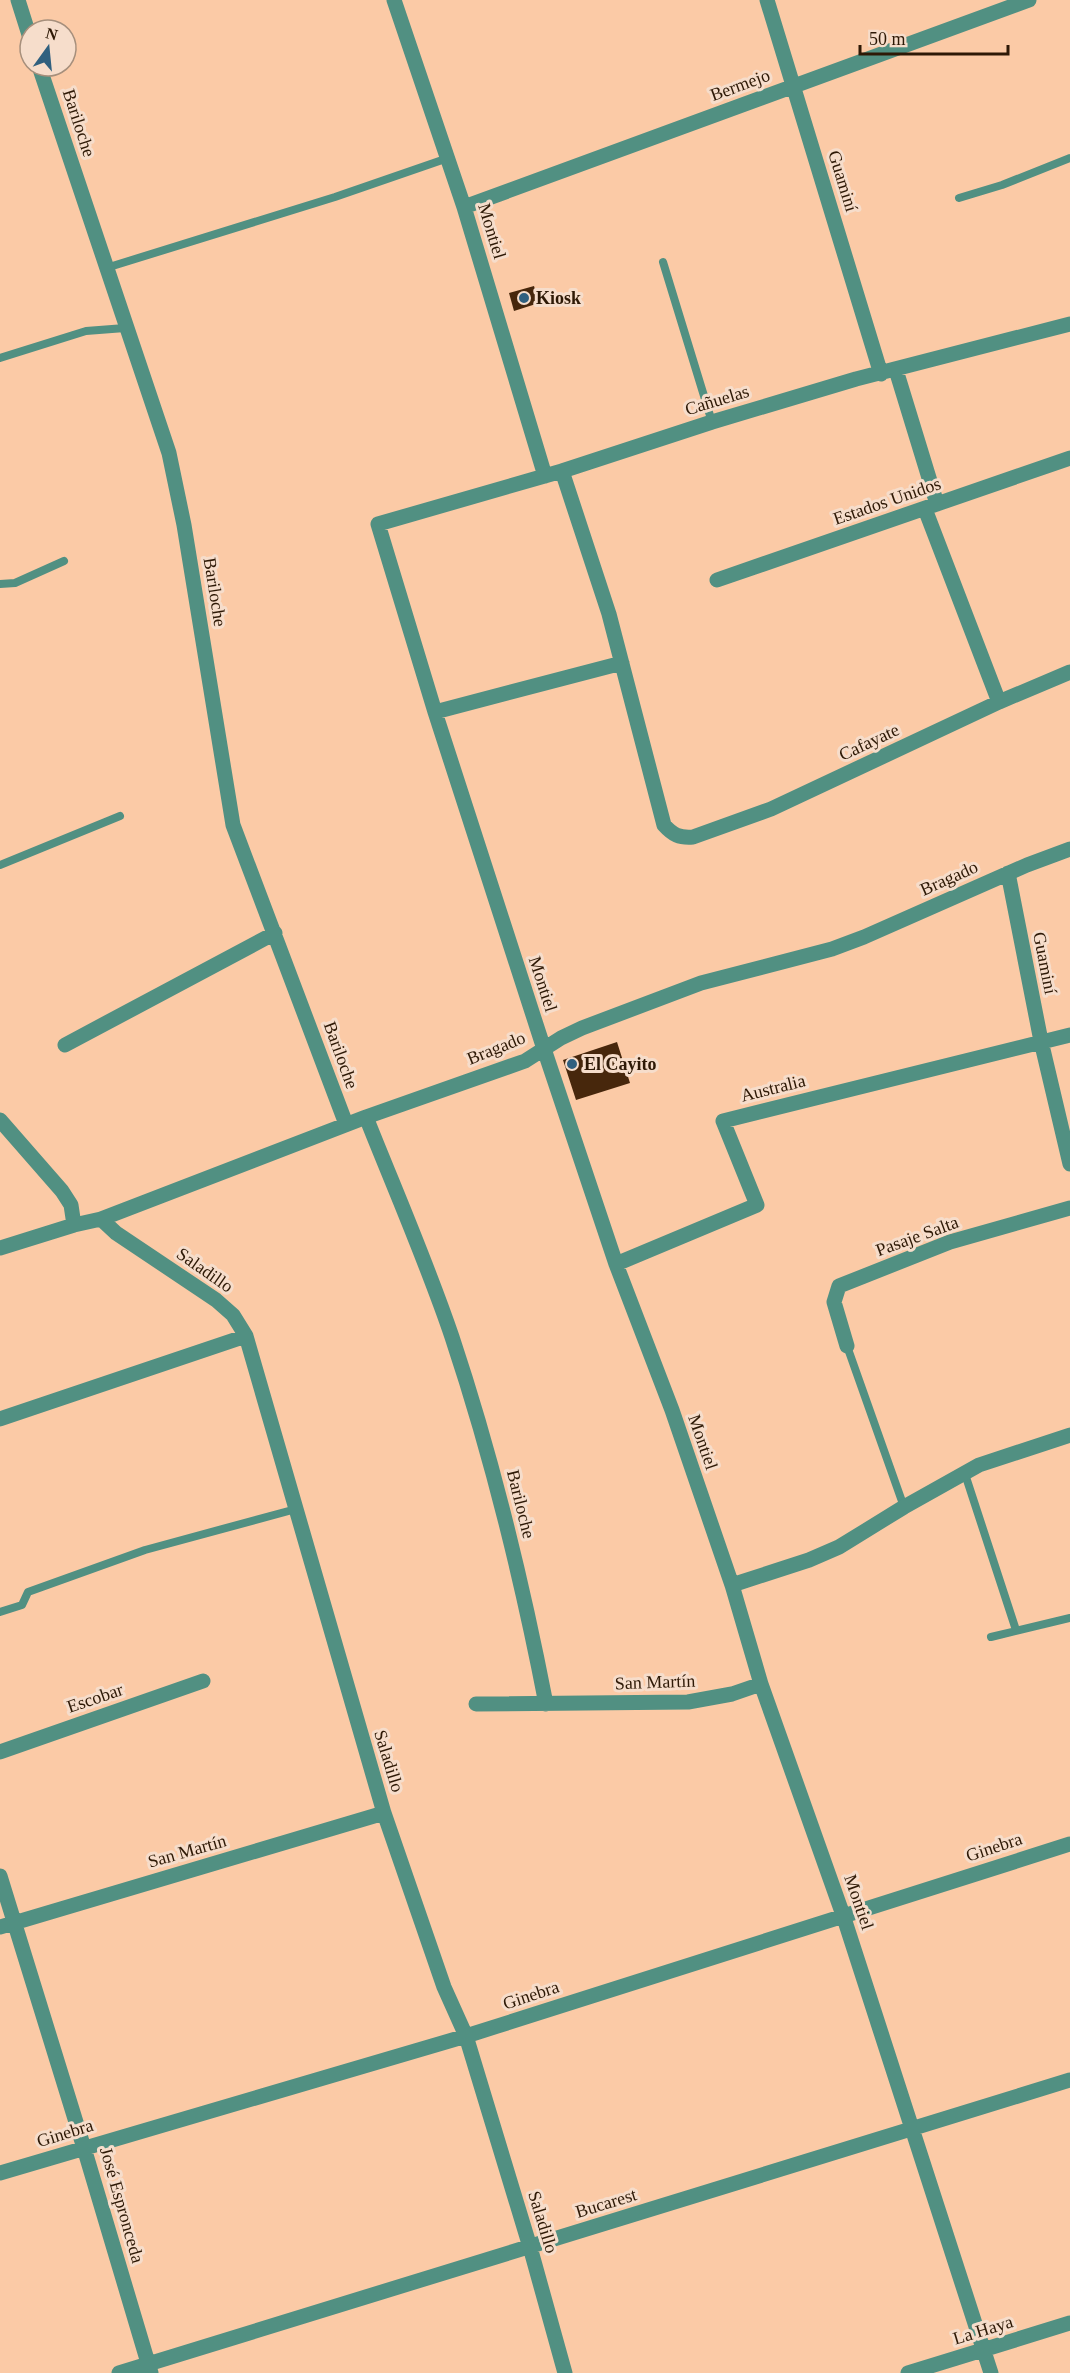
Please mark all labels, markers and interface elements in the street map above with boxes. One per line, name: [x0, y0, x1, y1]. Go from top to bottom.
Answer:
north arrow: [18, 18, 78, 78]
scale bar: [860, 18, 1008, 56]
text: N: [44, 24, 60, 44]
text: 50 m: [869, 29, 906, 49]
street label: Bermejo: [707, 65, 773, 105]
street label: Bariloche: [59, 87, 99, 159]
street label: Guaminí: [824, 148, 862, 214]
street label: Montiel: [474, 201, 510, 261]
place label: Kiosk: [536, 288, 581, 308]
marker: Kiosk: [517, 291, 531, 305]
street label: Cañuelas: [683, 381, 751, 419]
street label: Estados Unidos: [831, 473, 943, 529]
street label: Bariloche: [200, 556, 230, 628]
street label: Cafayate: [836, 719, 902, 765]
street label: Bragado: [917, 856, 981, 900]
street label: Guaminí: [1029, 930, 1061, 996]
street label: Montiel: [525, 954, 561, 1014]
street label: Bariloche: [320, 1019, 362, 1091]
street label: Bragado: [464, 1027, 528, 1069]
place label: El Cayito: [584, 1054, 657, 1074]
marker: El Cayito: [565, 1057, 579, 1071]
street label: Australia: [739, 1070, 807, 1106]
street label: Pasaje Salta: [873, 1212, 961, 1260]
street label: Saladillo: [173, 1243, 237, 1297]
street label: Montiel: [684, 1412, 722, 1472]
street label: Bariloche: [503, 1468, 539, 1540]
street label: San Martín: [614, 1671, 696, 1693]
street label: Escobar: [64, 1679, 126, 1717]
street label: Saladillo: [370, 1727, 408, 1795]
street label: Ginebra: [963, 1829, 1025, 1865]
street label: San Martín: [146, 1830, 228, 1872]
street label: Montiel: [840, 1872, 878, 1932]
street label: Ginebra: [500, 1977, 562, 2013]
street label: Ginebra: [34, 2115, 96, 2151]
street label: José Espronceda: [96, 2145, 148, 2265]
street label: Bucarest: [573, 2184, 639, 2222]
street label: Saladillo: [524, 2188, 562, 2256]
street label: La Haya: [951, 2311, 1015, 2349]

